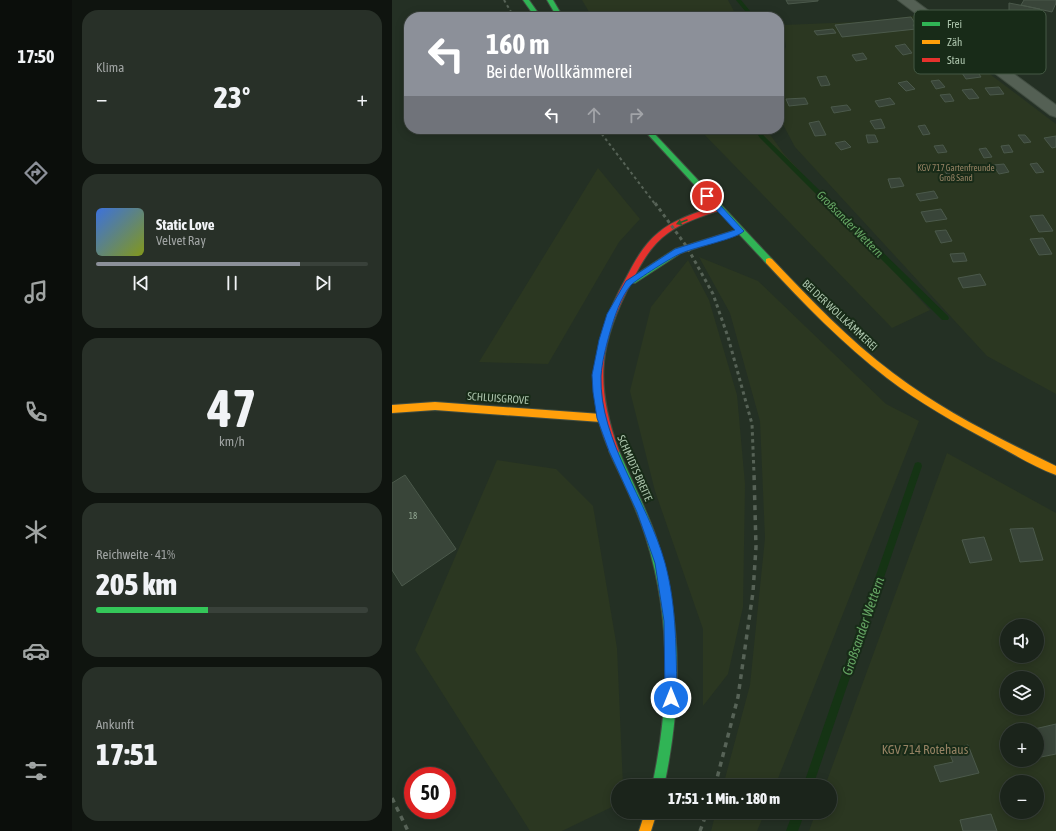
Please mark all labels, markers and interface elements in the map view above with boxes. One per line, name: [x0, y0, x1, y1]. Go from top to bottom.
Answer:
legend: [914, 10, 1046, 74]
text: Frei: [947, 18, 962, 30]
icon: left: [420, 28, 472, 80]
text: 160 m: [486, 28, 549, 60]
text: Zäh: [947, 36, 962, 48]
text: 17:50: [17, 46, 55, 67]
text: Stau: [947, 54, 965, 66]
text: Klima: [96, 60, 124, 75]
text: Bei der Wollkämmerei: [486, 61, 632, 82]
text: 23°: [214, 80, 250, 114]
text: −: [96, 85, 107, 111]
text: +: [357, 85, 368, 111]
icon: left: [541, 104, 563, 126]
icon: ahead: [583, 104, 605, 126]
icon: right: [625, 104, 647, 126]
icon: directions: [22, 159, 50, 187]
park label: KGV 717 Gartenfreunde Groß Sand: [917, 163, 995, 183]
pin: [690, 179, 724, 213]
icon: arrive: [696, 185, 718, 207]
water label: Großsander Wettern: [814, 188, 886, 260]
text: Static Love: [156, 216, 215, 233]
one-way arrow: [675, 219, 687, 225]
text: Velvet Ray: [156, 233, 206, 248]
icon: previous: [130, 272, 152, 294]
icon: pause: [221, 272, 243, 294]
icon: next: [312, 272, 334, 294]
street label: BEI DER WOLLKÄMMEREI: [800, 277, 880, 353]
icon: music: [22, 278, 50, 306]
text: 47: [208, 378, 256, 438]
street label: SCHLUISGROVE: [467, 390, 530, 406]
icon: phone: [22, 398, 50, 426]
street label: SCHMIDTS BREITE: [615, 433, 655, 503]
text: km/h: [219, 434, 245, 449]
house number: 18: [409, 511, 417, 521]
icon: climate: [22, 518, 50, 546]
text: Reichweite · 41%: [96, 547, 175, 562]
text: 205 km: [96, 567, 177, 601]
water label: Großsander Wettern: [839, 575, 887, 677]
map controls: [1000, 619, 1044, 819]
button: sound: [1000, 619, 1044, 663]
icon: car: [22, 637, 50, 665]
button: layers: [1000, 671, 1044, 715]
position arrow: [650, 677, 692, 719]
text: Ankunft: [96, 717, 134, 732]
button: +: [1000, 723, 1044, 767]
text: 17:51: [96, 737, 158, 771]
park label: KGV 714 Rotehaus: [882, 742, 969, 757]
icon: filters: [22, 757, 50, 785]
speed limit sign: 50: [404, 767, 456, 819]
button: −: [1000, 775, 1044, 819]
text: 17:51 · 1 Min. · 180 m: [668, 790, 780, 807]

